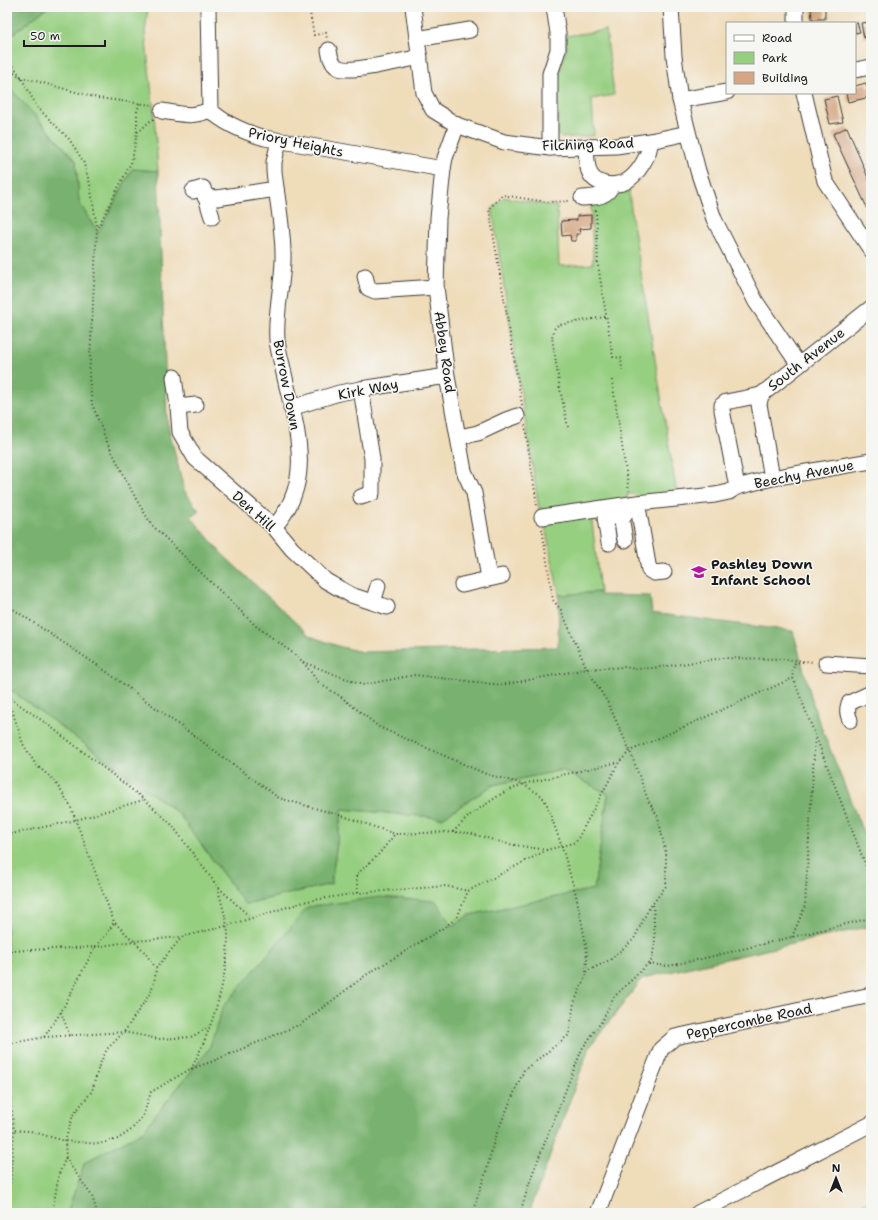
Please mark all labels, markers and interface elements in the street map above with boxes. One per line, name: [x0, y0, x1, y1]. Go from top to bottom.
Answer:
scale bar: [24, 22, 105, 48]
legend: [726, 22, 856, 94]
text: 50 m: [30, 28, 60, 44]
text: Road: [762, 30, 793, 46]
text: Park: [762, 50, 788, 66]
text: Building: [762, 70, 808, 86]
street label: Priory Heights: [247, 123, 345, 161]
street label: Filching Road: [542, 133, 634, 155]
street label: Abbey Road: [430, 310, 460, 394]
street label: South Avenue: [764, 323, 848, 395]
street label: Burrow Down: [269, 338, 305, 432]
street label: Kirk Way: [336, 374, 400, 404]
street label: Beechy Avenue: [753, 455, 855, 492]
street label: Den Hill: [228, 487, 280, 536]
place label: Pashley Down Infant School: [711, 555, 813, 589]
school or university icon: Pashley Down Infant School: [690, 563, 708, 581]
street label: Peppercombe Road: [685, 999, 814, 1043]
north arrow: [816, 1158, 856, 1198]
text: N: [832, 1161, 841, 1176]

